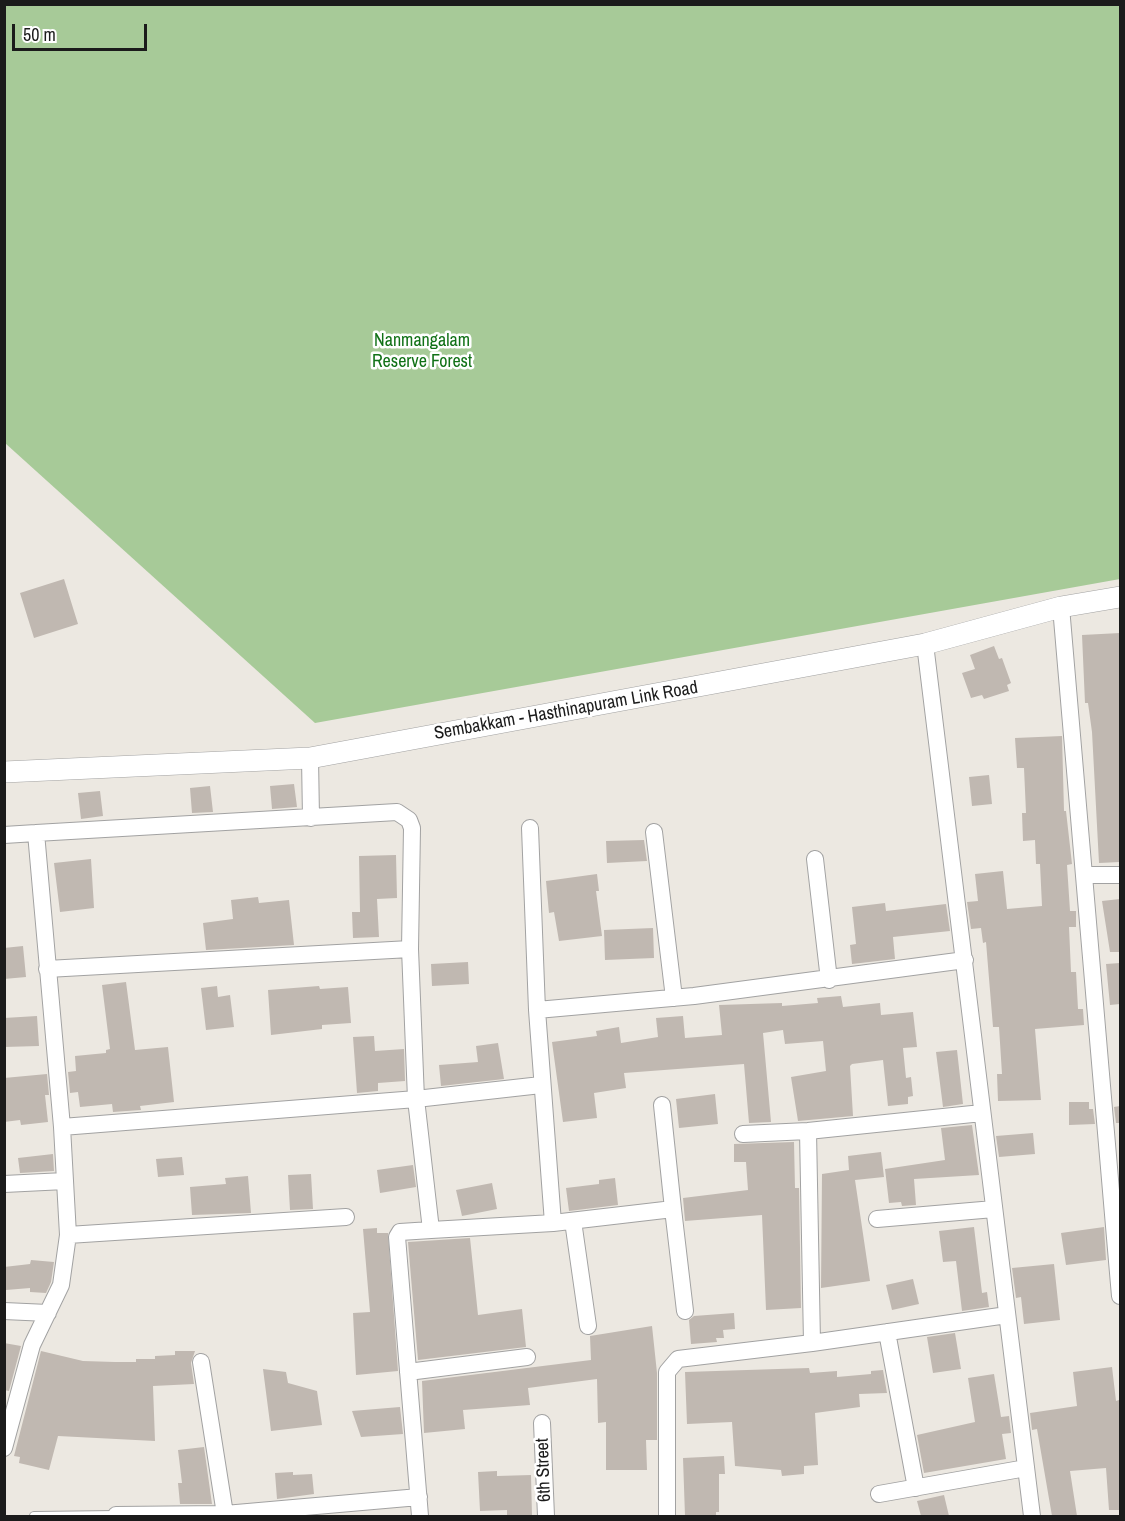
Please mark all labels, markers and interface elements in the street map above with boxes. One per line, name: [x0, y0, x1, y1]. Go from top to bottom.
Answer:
scale bar: [15, 12, 150, 50]
text: 50 m: [23, 22, 56, 47]
park label: Nanmangalam Reserve Forest: [372, 330, 472, 372]
street label: Sembakkam - Hasthinapuram Link Road: [432, 677, 700, 745]
street label: 6th Street: [532, 1438, 556, 1502]

